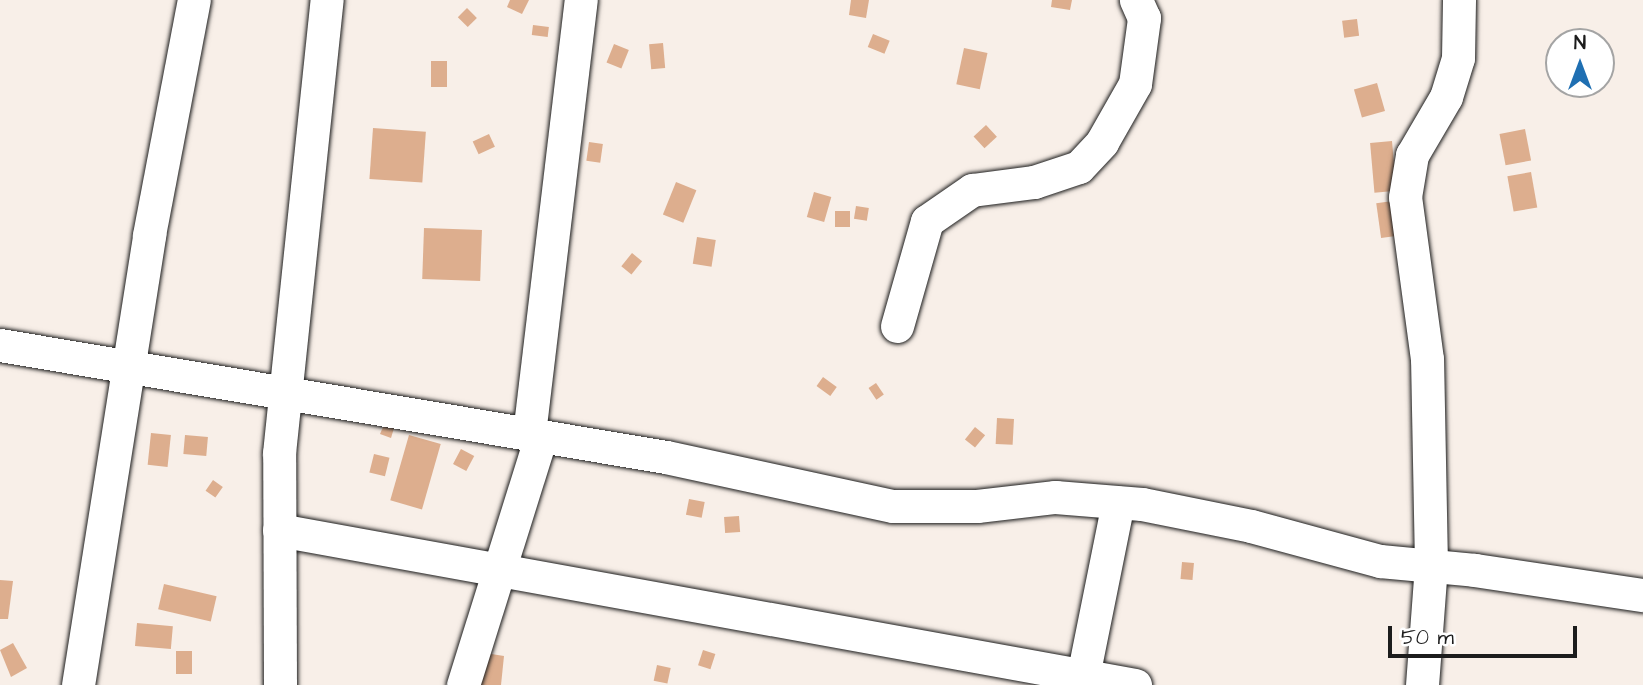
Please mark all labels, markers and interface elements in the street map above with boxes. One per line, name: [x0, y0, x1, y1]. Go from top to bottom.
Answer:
north arrow: [1545, 28, 1615, 98]
text: N: [1574, 30, 1586, 57]
scale bar: [1391, 612, 1580, 656]
text: 50 m: [1401, 623, 1454, 652]

